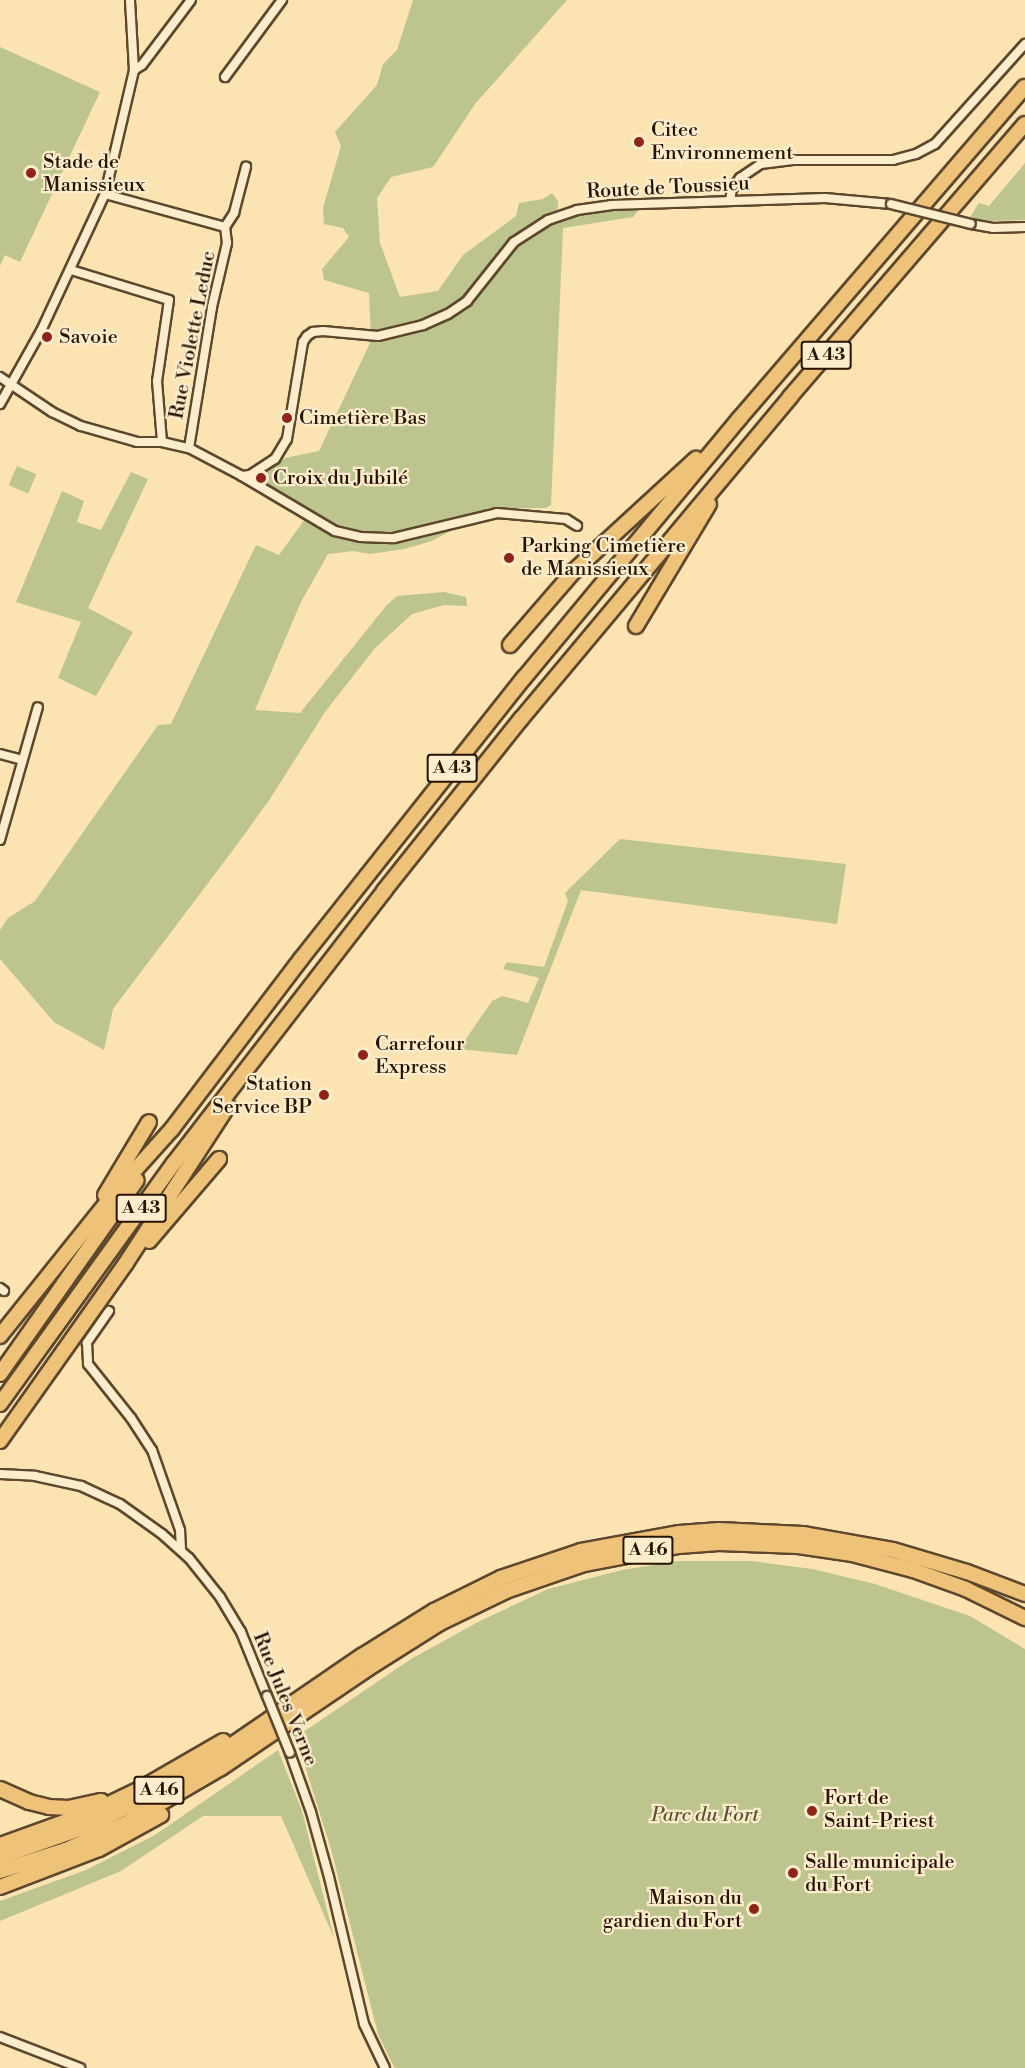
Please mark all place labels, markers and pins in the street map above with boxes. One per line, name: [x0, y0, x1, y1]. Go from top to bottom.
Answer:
place label: Citec Environnement: [651, 118, 793, 165]
marker: Citec Environnement: [632, 135, 646, 149]
place label: Stade de Manissieux: [43, 150, 145, 197]
marker: Stade de Manissieux: [24, 166, 38, 180]
place label: Savoie: [59, 325, 118, 349]
marker: Savoie: [40, 330, 54, 344]
place label: Cimetière Bas: [299, 406, 426, 430]
marker: Cimetière Bas: [280, 411, 294, 425]
place label: Croix du Jubilé: [273, 466, 408, 490]
marker: Croix du Jubilé: [254, 471, 268, 485]
place label: Parking Cimetière de Manissieux: [521, 534, 686, 581]
marker: Parking Cimetière de Manissieux: [502, 551, 516, 565]
place label: Carrefour Express: [375, 1032, 465, 1079]
marker: Carrefour Express: [356, 1048, 370, 1062]
place label: Station Service BP: [212, 1072, 312, 1119]
marker: Station Service BP: [317, 1088, 331, 1102]
place label: Fort de Saint-Priest: [824, 1787, 935, 1834]
marker: Fort de Saint-Priest: [805, 1804, 819, 1818]
place label: Salle municipale du Fort: [805, 1850, 954, 1897]
marker: Salle municipale du Fort: [786, 1866, 800, 1880]
place label: Maison du gardien du Fort: [603, 1886, 742, 1933]
marker: Maison du gardien du Fort: [747, 1902, 761, 1916]

